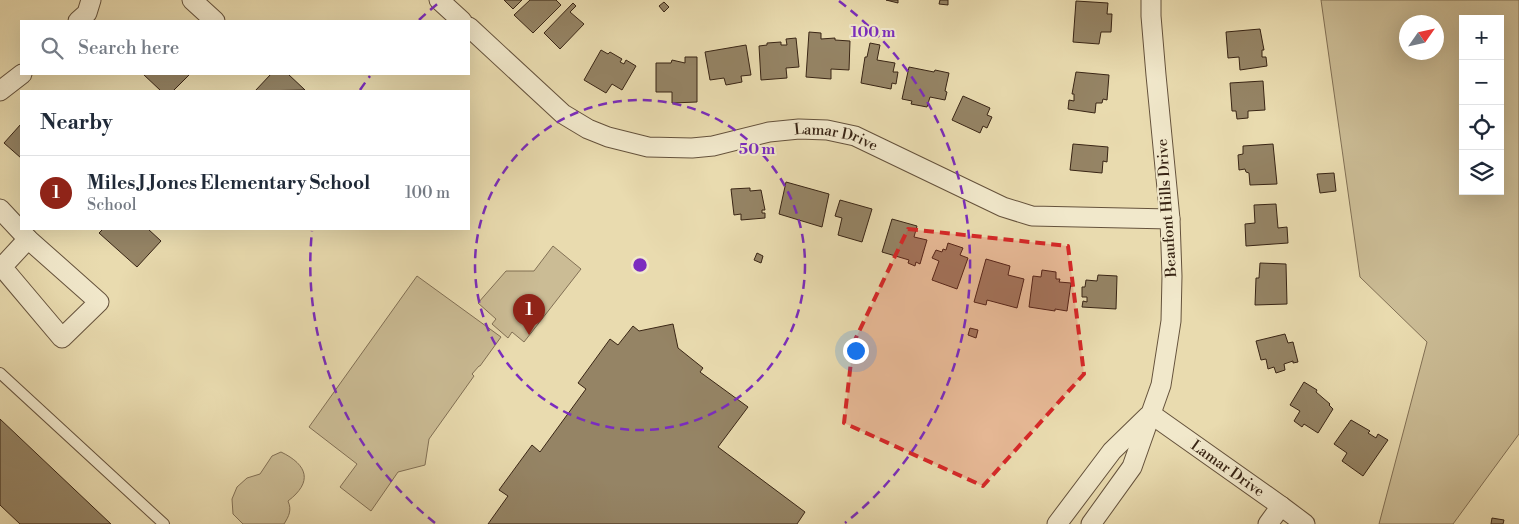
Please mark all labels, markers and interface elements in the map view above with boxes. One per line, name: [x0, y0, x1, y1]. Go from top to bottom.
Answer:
north arrow: [1399, 15, 1444, 60]
map controls: [1459, 15, 1504, 195]
button: +: [1459, 15, 1504, 60]
search box: [20, 20, 470, 75]
text: 100 m: [851, 23, 896, 42]
icon: search: [38, 34, 66, 62]
text: Search here: [78, 36, 179, 60]
button: −: [1459, 60, 1504, 105]
button: locate: [1459, 105, 1504, 150]
text: Nearby: [40, 110, 113, 136]
street label: Lamar Drive: [793, 119, 881, 155]
street label: Beaufont Hills Drive: [1153, 138, 1181, 279]
text: 50 m: [739, 140, 775, 159]
button: layers: [1459, 150, 1504, 195]
text: Miles J Jones Elementary School: [87, 171, 370, 195]
text: 1: [52, 183, 60, 203]
text: 100 m: [405, 183, 450, 203]
text: School: [87, 195, 136, 215]
centre of rings: [631, 256, 649, 274]
pin: 1: [513, 294, 545, 335]
your location: [843, 338, 869, 364]
street label: Lamar Drive: [1187, 436, 1268, 501]

